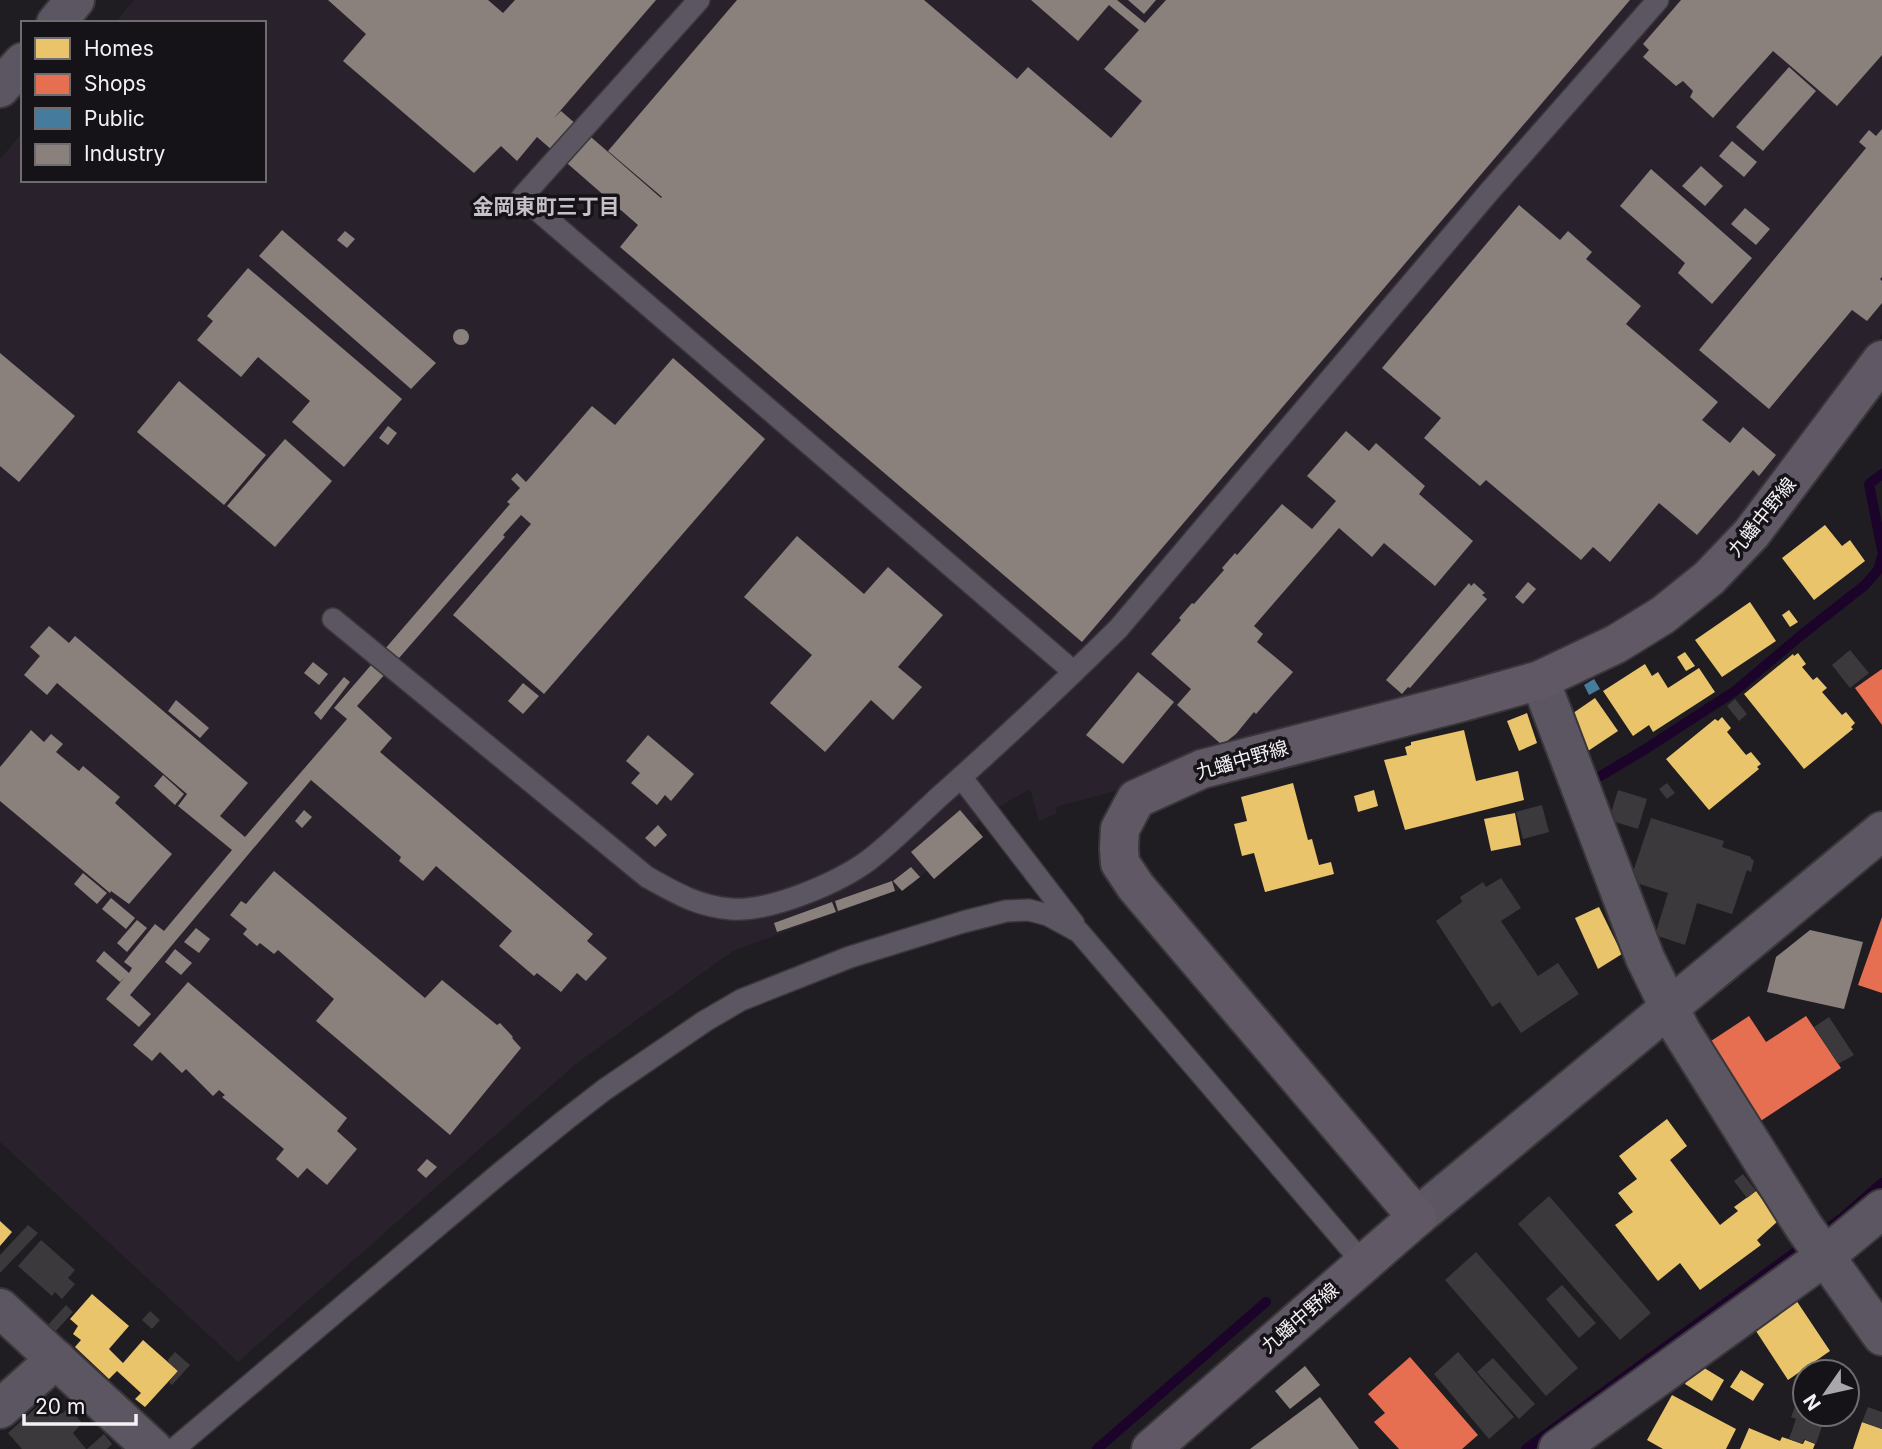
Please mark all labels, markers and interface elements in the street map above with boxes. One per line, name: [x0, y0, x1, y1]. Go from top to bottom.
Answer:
legend: [21, 21, 266, 182]
text: Homes: [84, 36, 154, 61]
text: Shops: [84, 71, 146, 96]
text: Public: [84, 106, 145, 131]
text: Industry: [84, 141, 166, 166]
district label: 金岡東町三丁目: [473, 194, 620, 219]
street label: 九蟠中野線: [1723, 473, 1801, 561]
street label: 九蟠中野線: [1193, 736, 1291, 784]
street label: 九蟠中野線: [1257, 1278, 1343, 1358]
north arrow: [1791, 1358, 1861, 1428]
scale bar: [24, 1382, 136, 1426]
text: N: [1799, 1390, 1826, 1415]
text: 20 m: [35, 1394, 85, 1419]

